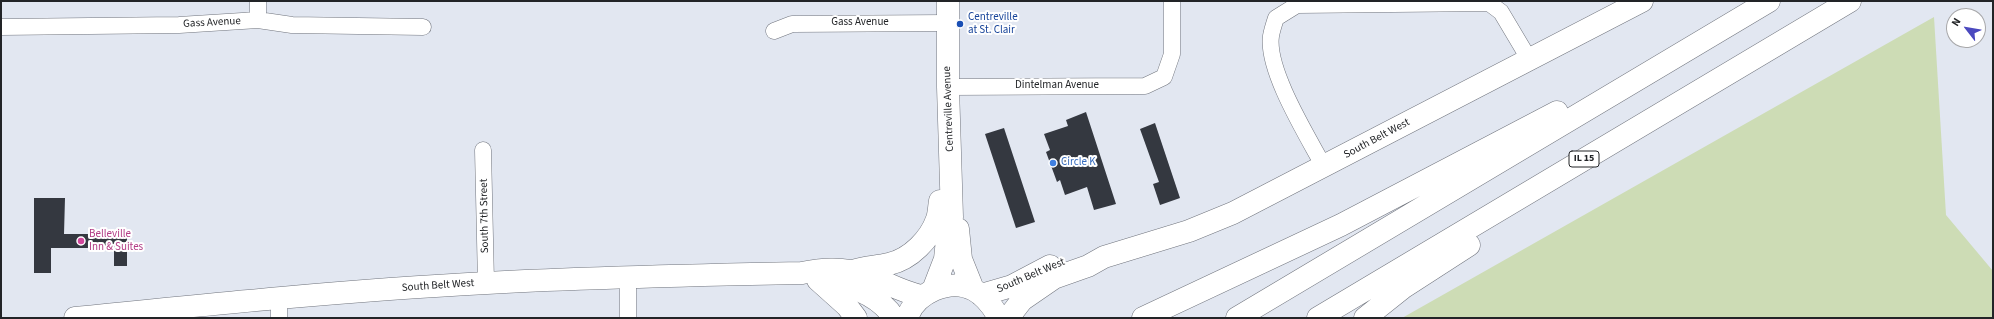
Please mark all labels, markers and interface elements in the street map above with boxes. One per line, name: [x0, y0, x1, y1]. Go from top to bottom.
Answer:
north arrow: [1946, 8, 1986, 48]
place label: Centreville at St. Clair: [968, 11, 1018, 37]
street label: Gass Avenue: [183, 15, 241, 31]
text: N: [1948, 15, 1964, 29]
street label: Gass Avenue: [831, 16, 889, 30]
marker: Centreville at St. Clair: [955, 19, 965, 29]
street label: Centreville Avenue: [941, 66, 957, 152]
street label: Dintelman Avenue: [1015, 79, 1099, 93]
street label: South Belt West: [1342, 116, 1412, 162]
road number: IL 15: [1569, 151, 1599, 167]
place label: Circle K: [1061, 156, 1096, 170]
marker: Circle K: [1048, 158, 1058, 168]
street label: South 7th Street: [478, 179, 492, 253]
place label: Belleville Inn & Suites: [89, 228, 143, 254]
marker: Belleville Inn & Suites: [76, 236, 86, 246]
street label: South Belt West: [995, 256, 1067, 296]
street label: South Belt West: [401, 277, 475, 295]

